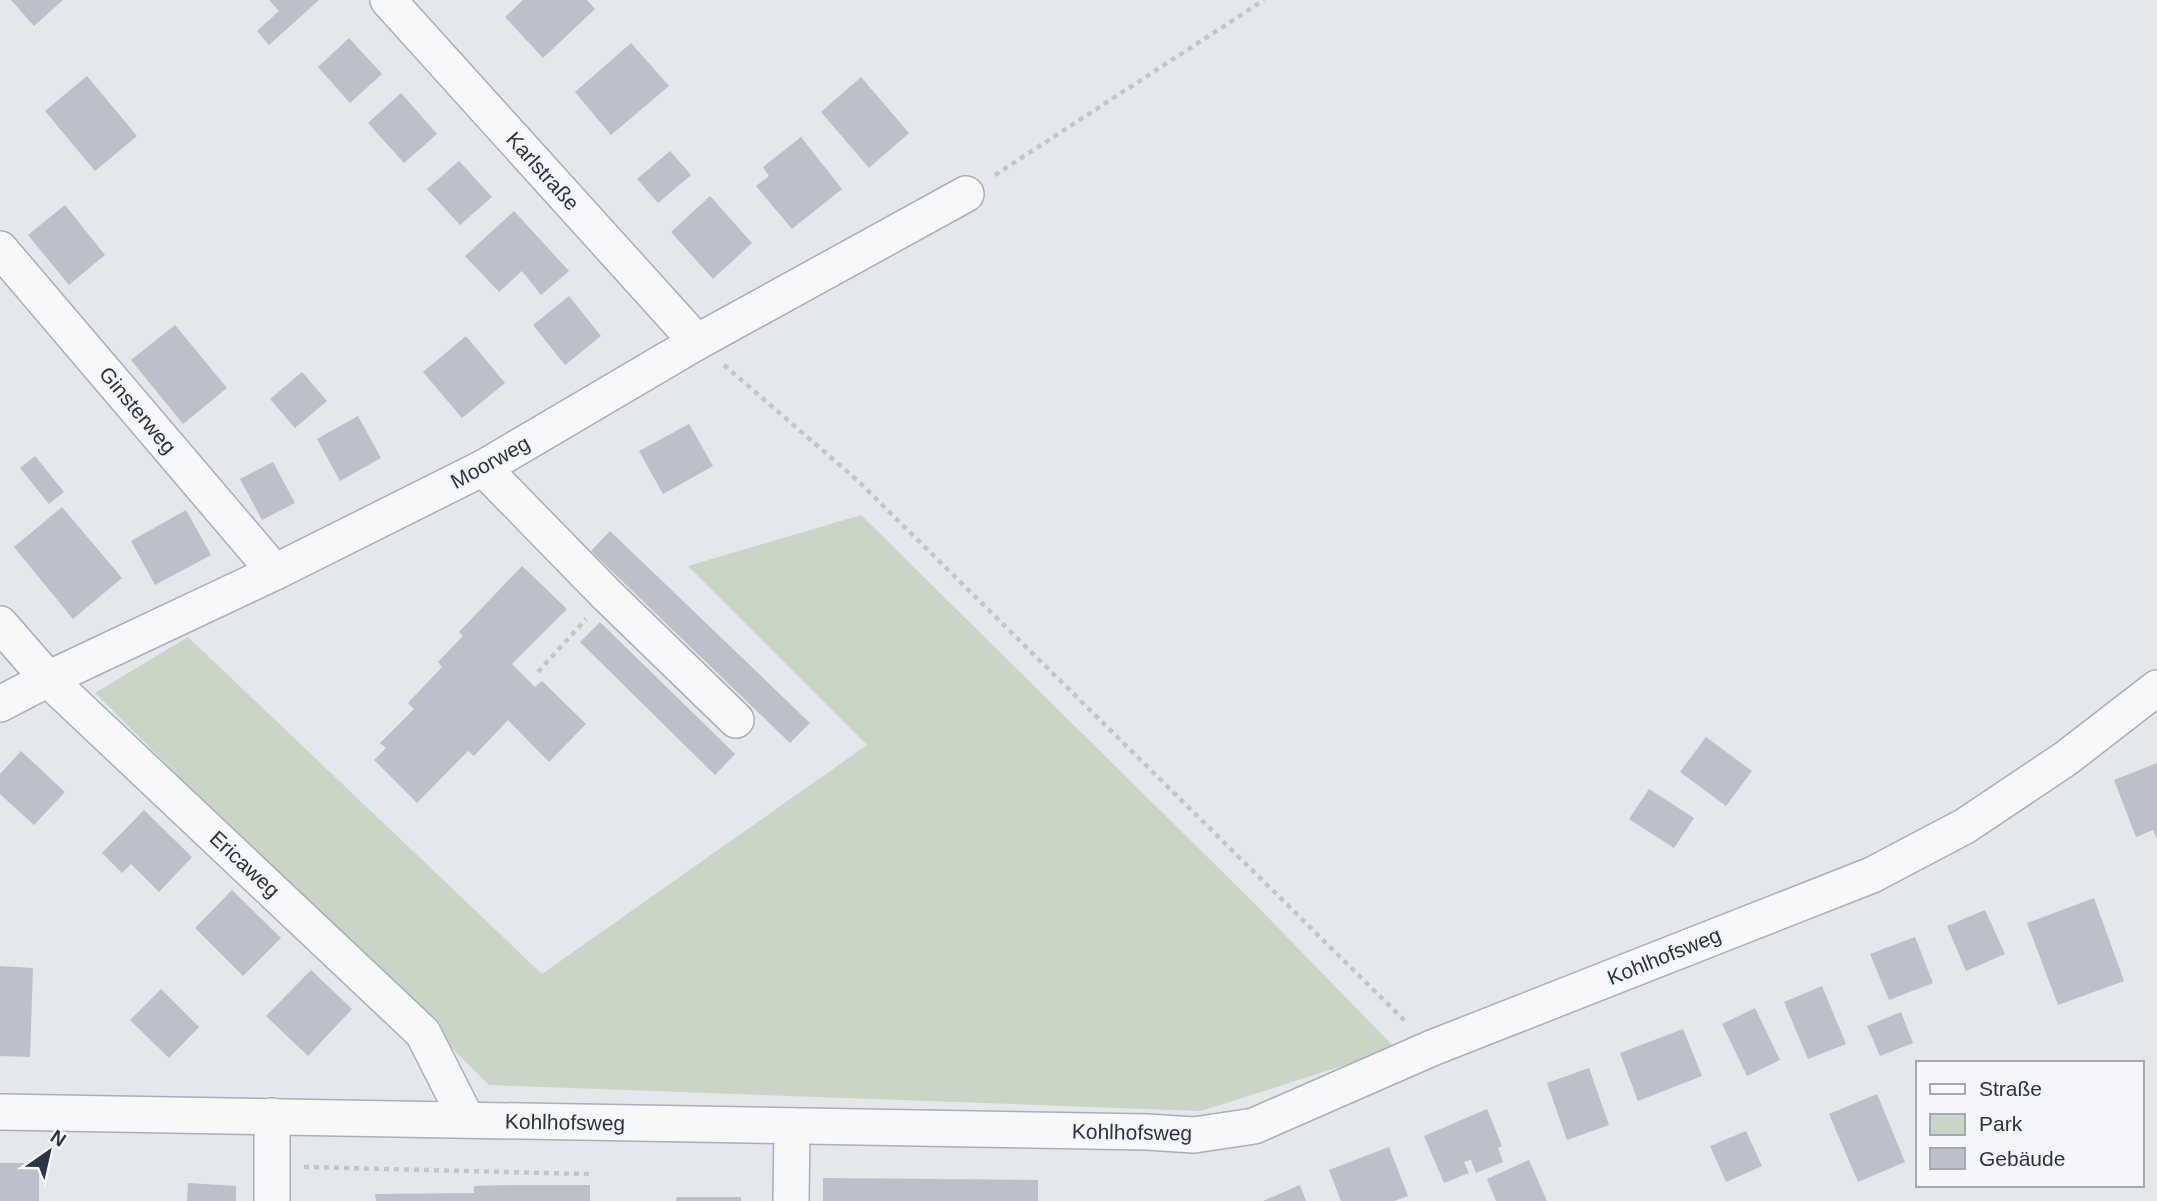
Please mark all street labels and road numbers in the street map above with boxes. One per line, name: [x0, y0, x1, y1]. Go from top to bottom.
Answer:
street label: Karlstraße: [502, 127, 584, 215]
street label: Ginsterweg: [95, 362, 181, 458]
street label: Moorweg: [447, 431, 533, 493]
street label: Ericaweg: [206, 826, 284, 902]
street label: Kohlhofsweg: [1604, 923, 1724, 989]
street label: Kohlhofsweg: [505, 1109, 625, 1135]
street label: Kohlhofsweg: [1072, 1119, 1192, 1145]

